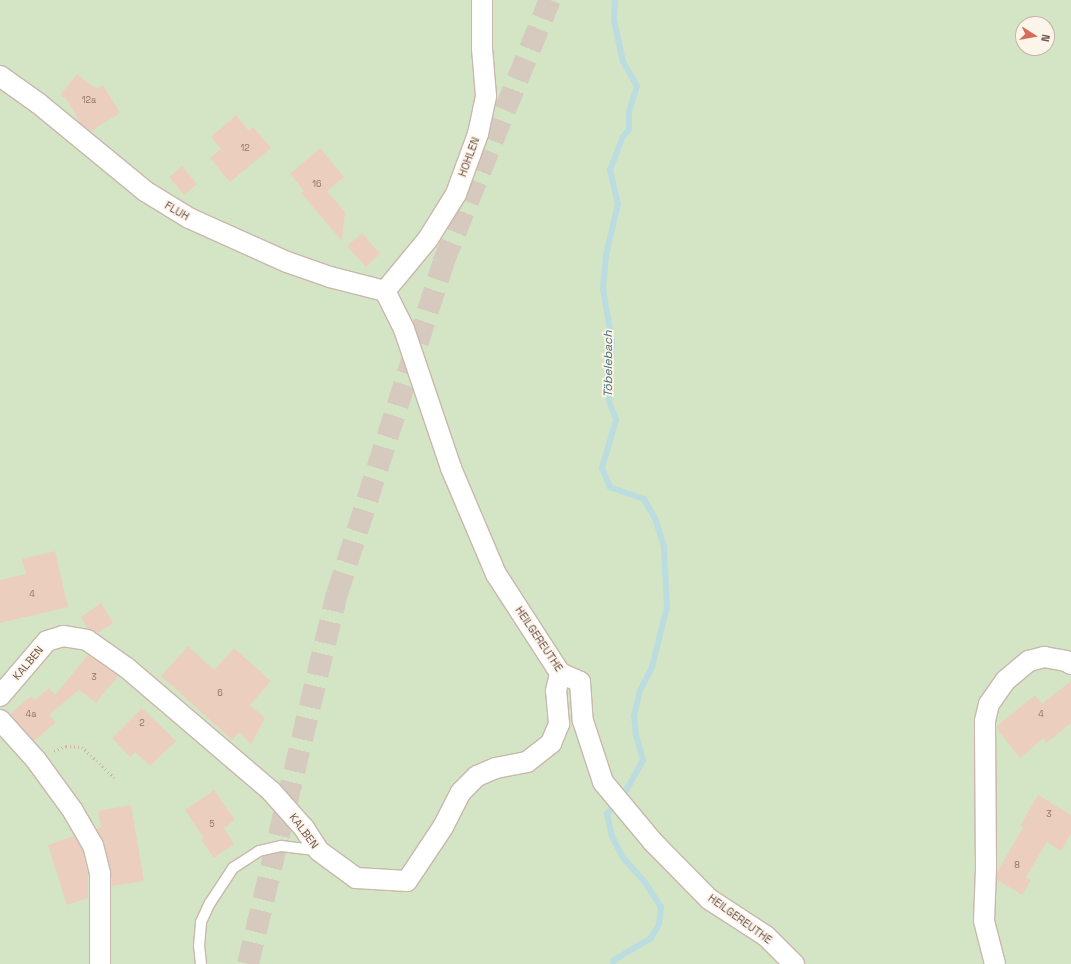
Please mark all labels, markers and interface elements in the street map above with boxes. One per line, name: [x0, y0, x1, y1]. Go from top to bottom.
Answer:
north arrow: [1015, 16, 1055, 56]
text: N: [1038, 33, 1053, 43]
house number: 12a: [82, 95, 96, 105]
street label: HOHLEN: [456, 135, 482, 179]
house number: 12: [240, 143, 250, 153]
house number: 16: [312, 179, 322, 189]
street label: FLUH: [162, 199, 192, 223]
water label: Töbelebach: [602, 330, 616, 398]
house number: 4: [29, 589, 35, 599]
street label: HEILGEREUTHE: [512, 604, 566, 674]
street label: KALBEN: [10, 643, 46, 683]
house number: 3: [91, 672, 97, 682]
house number: 6: [217, 688, 223, 698]
house number: 4a: [26, 709, 36, 719]
house number: 4: [1038, 709, 1044, 719]
house number: 2: [139, 718, 145, 728]
house number: 3: [1046, 809, 1052, 819]
street label: KALBEN: [287, 811, 321, 851]
house number: 5: [209, 819, 215, 829]
house number: 8: [1014, 860, 1020, 870]
street label: HEILGEREUTHE: [706, 891, 774, 947]

